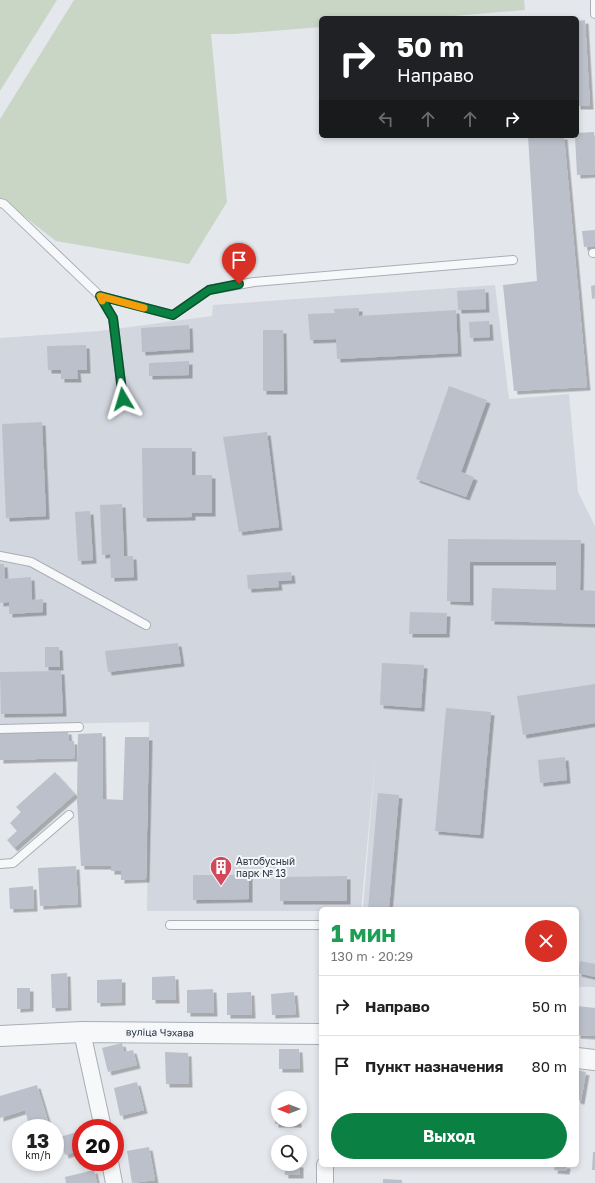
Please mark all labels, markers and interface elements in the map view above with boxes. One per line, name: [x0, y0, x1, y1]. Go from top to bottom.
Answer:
text: 50 m: [397, 30, 464, 63]
icon: right: [331, 32, 383, 84]
text: Направо: [397, 64, 474, 86]
icon: left: [375, 108, 397, 130]
icon: ahead: [417, 108, 439, 130]
icon: ahead: [459, 108, 481, 130]
icon: right: [501, 108, 523, 130]
pin: [222, 243, 256, 284]
icon: arrive: [228, 249, 250, 271]
position arrow: [102, 378, 144, 420]
building icon: Автобусный парк № 13: [208, 854, 234, 887]
place label: Автобусный парк № 13: [236, 855, 295, 879]
text: 1 мин: [331, 918, 396, 947]
button: close: [525, 920, 567, 962]
text: 130 m · 20:29: [331, 948, 413, 964]
icon: right: [331, 995, 353, 1017]
text: Направо: [365, 997, 430, 1015]
text: 50 m: [532, 997, 567, 1015]
street label: вуліца Чэхава: [126, 1025, 194, 1039]
icon: arrive: [331, 1055, 353, 1077]
text: Пункт назначения: [365, 1057, 503, 1075]
text: 80 m: [532, 1057, 567, 1075]
north arrow: [271, 1091, 307, 1127]
map controls: [271, 1091, 307, 1171]
button: Выход: [331, 1113, 567, 1159]
speed limit sign: 20: [72, 1119, 124, 1171]
text: 13: [27, 1128, 49, 1152]
button: search: [271, 1135, 307, 1171]
text: km/h: [25, 1149, 51, 1161]

